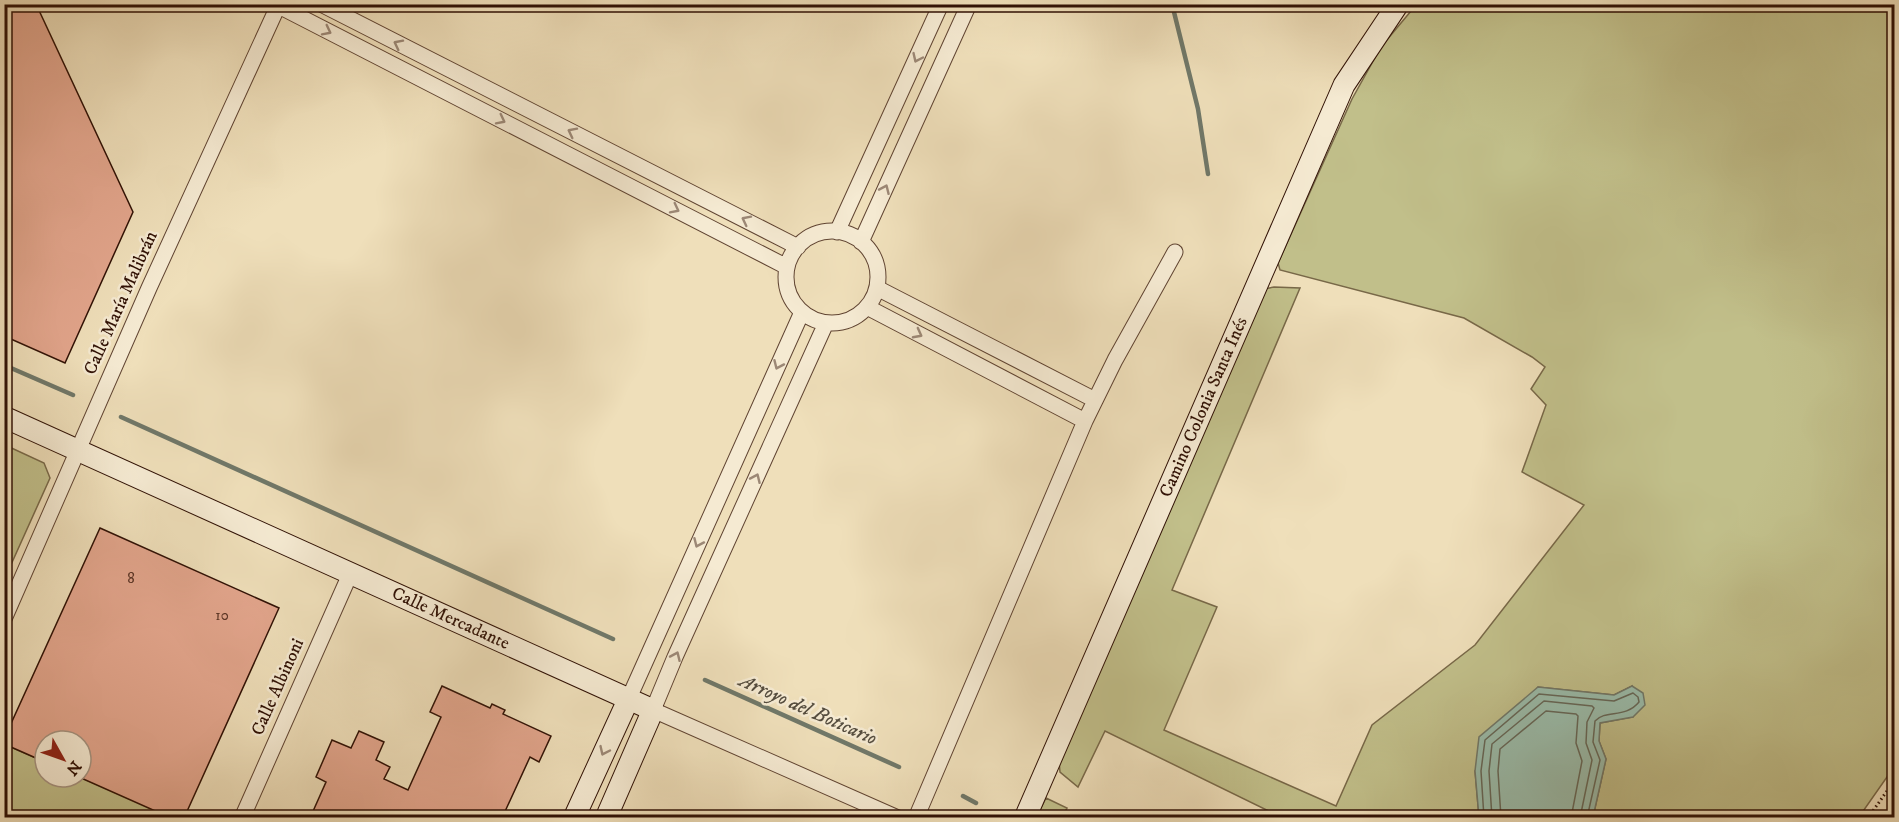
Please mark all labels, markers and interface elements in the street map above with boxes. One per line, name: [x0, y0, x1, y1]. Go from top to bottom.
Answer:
one-way arrow: [321, 24, 332, 35]
one-way arrow: [393, 39, 404, 51]
one-way arrow: [912, 51, 924, 62]
one-way arrow: [495, 113, 505, 124]
one-way arrow: [568, 128, 578, 139]
one-way arrow: [878, 184, 890, 195]
one-way arrow: [668, 202, 679, 213]
one-way arrow: [741, 216, 752, 228]
street label: Calle María Malibrán: [79, 227, 163, 378]
street label: Camino Colonia Santa Inés: [1155, 314, 1253, 501]
one-way arrow: [912, 327, 923, 338]
one-way arrow: [773, 359, 785, 370]
one-way arrow: [748, 473, 760, 484]
one-way arrow: [693, 537, 705, 548]
house number: 8: [127, 569, 135, 588]
street label: Calle Mercadante: [388, 583, 513, 655]
house number: 10: [215, 606, 229, 625]
street label: Calle Albinoni: [247, 635, 309, 739]
one-way arrow: [668, 651, 680, 662]
water label: Arroyo del Boticario: [734, 668, 881, 752]
north arrow: [33, 729, 93, 789]
one-way arrow: [600, 745, 612, 756]
text: N: [62, 757, 86, 779]

